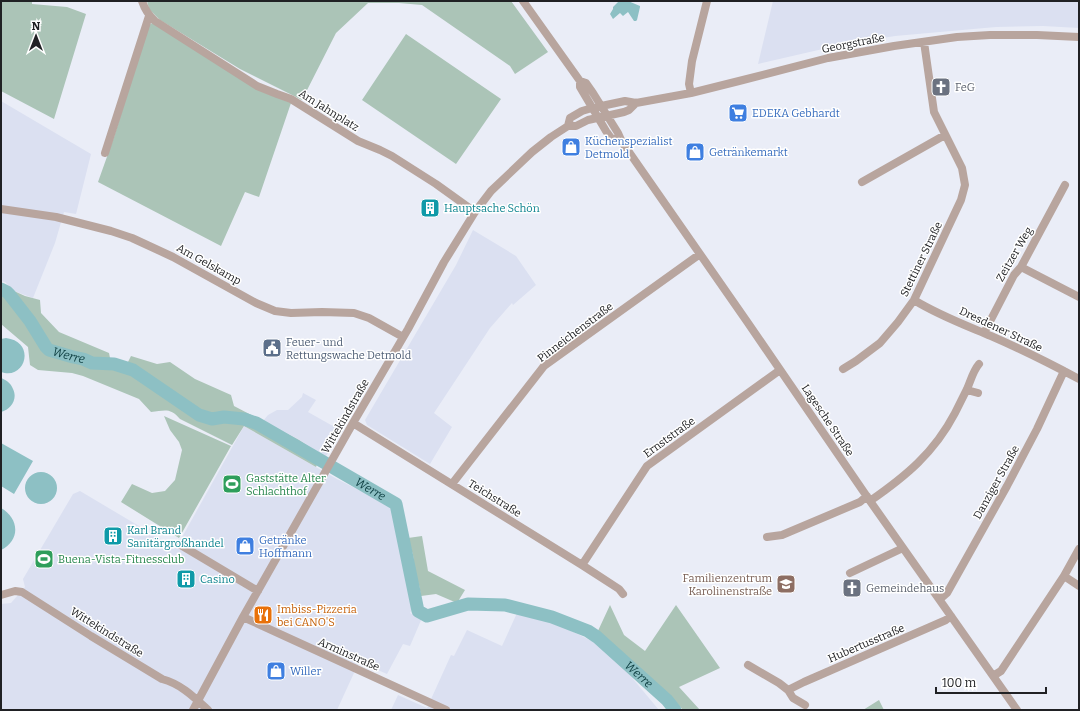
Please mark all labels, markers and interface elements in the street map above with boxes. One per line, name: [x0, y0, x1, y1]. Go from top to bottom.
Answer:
north arrow: [16, 16, 56, 56]
text: N: [32, 20, 41, 33]
street label: Georgstraße: [820, 31, 886, 56]
church icon: FeG: [930, 76, 952, 98]
place label: FeG: [955, 81, 975, 94]
street label: Am Jahnplatz: [296, 87, 361, 134]
supermarket icon: EDEKA Gebhardt: [727, 102, 749, 124]
place label: EDEKA Gebhardt: [752, 107, 840, 120]
place label: Küchenspezialist Detmold: [585, 135, 673, 161]
shop icon: Küchenspezialist Detmold: [560, 136, 582, 158]
shop icon: Getränkemarkt: [684, 141, 706, 163]
place label: Getränkemarkt: [709, 146, 788, 159]
building icon: Hauptsache Schön: [419, 197, 441, 219]
place label: Hauptsache Schön: [444, 202, 540, 215]
street label: Stettiner Straße: [898, 220, 945, 299]
street label: Zeitzer Weg: [994, 225, 1035, 284]
street label: Am Gelskamp: [174, 241, 244, 288]
street label: Pinneichenstraße: [535, 300, 616, 365]
street label: Dresdener Straße: [957, 304, 1044, 354]
place label: Feuer- und Rettungswache Detmold: [286, 336, 412, 362]
public building icon: Feuer- und Rettungswache Detmold: [261, 337, 283, 359]
water label: Werre: [51, 344, 86, 366]
street label: Wittekindstraße: [319, 377, 372, 456]
street label: Lagesche Straße: [799, 382, 856, 459]
street label: Ernststraße: [641, 414, 698, 460]
street label: Danziger Straße: [971, 443, 1022, 521]
place label: Gaststätte Alter Schlachthof: [246, 472, 326, 498]
sports icon: Gaststätte Alter Schlachthof: [221, 473, 243, 495]
water label: Werre: [353, 475, 388, 503]
street label: Teichstraße: [466, 477, 524, 520]
place label: Karl Brand Sanitärgroßhandel: [127, 524, 224, 550]
building icon: Karl Brand Sanitärgroßhandel: [102, 525, 124, 547]
place label: Getränke Hoffmann: [259, 534, 312, 560]
shop icon: Getränke Hoffmann: [234, 535, 256, 557]
sports icon: Buena-Vista-Fitnessclub: [33, 548, 55, 570]
place label: Buena-Vista-Fitnessclub: [58, 553, 184, 566]
building icon: Casino: [175, 568, 197, 590]
place label: Familienzentrum Karolinenstraße: [683, 572, 772, 598]
place label: Casino: [200, 573, 235, 586]
school or university icon: Familienzentrum Karolinenstraße: [775, 573, 797, 595]
church icon: Gemeindehaus: [841, 577, 863, 599]
place label: Gemeindehaus: [866, 582, 944, 595]
place label: Imbiss-Pizzeria bei CANO'S: [277, 603, 357, 629]
restaurant icon: Imbiss-Pizzeria bei CANO'S: [252, 604, 274, 626]
street label: Wittekindstraße: [68, 605, 146, 660]
street label: Hubertusstraße: [826, 622, 906, 665]
street label: Arminstraße: [316, 635, 382, 674]
water label: Werre: [622, 658, 656, 691]
shop icon: Willer: [265, 660, 287, 682]
place label: Willer: [290, 665, 321, 678]
scale bar: [936, 669, 1046, 695]
text: 100 m: [942, 676, 977, 690]

